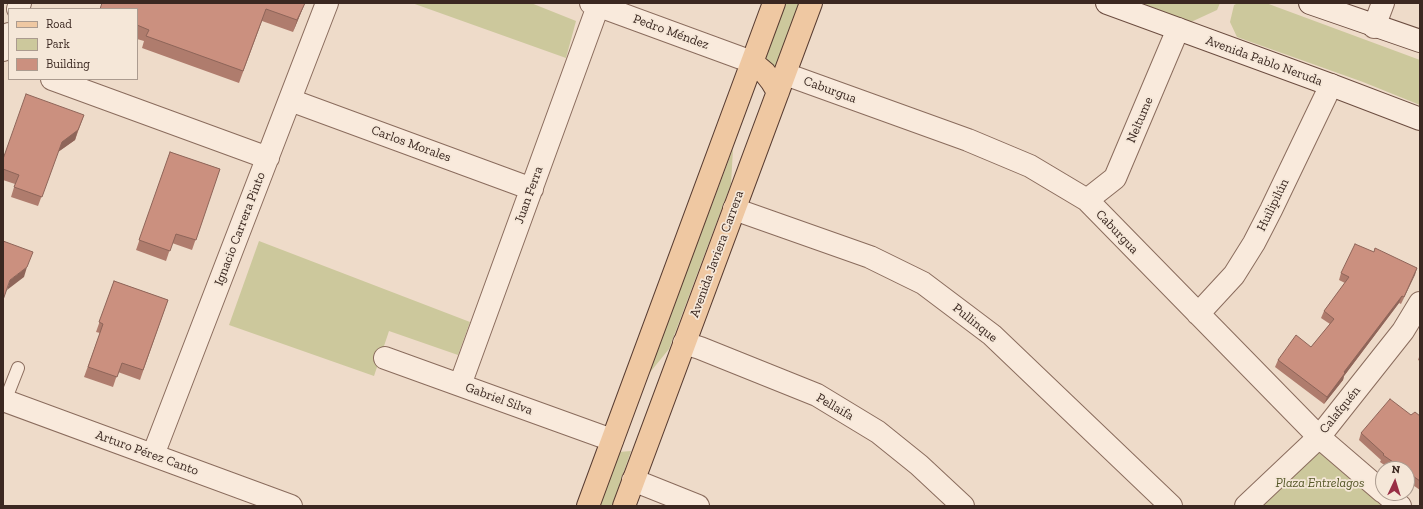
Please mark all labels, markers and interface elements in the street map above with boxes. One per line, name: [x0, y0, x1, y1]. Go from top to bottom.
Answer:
legend: [8, 8, 138, 80]
street label: Pedro Méndez: [631, 11, 711, 53]
text: Road: [46, 17, 72, 31]
street label: Avenida Pablo Neruda: [1204, 33, 1324, 89]
text: Park: [46, 37, 70, 51]
text: Building: [46, 57, 90, 71]
street label: Caburgua: [801, 73, 859, 107]
street label: Neltume: [1123, 95, 1157, 145]
street label: Carlos Morales: [369, 122, 453, 166]
street label: Juan Ferra: [511, 164, 547, 226]
street label: Ignacio Carrera Pinto: [211, 170, 269, 288]
street label: Huilipilún: [1254, 176, 1292, 234]
street label: Avenida Javiera Carrera: [687, 188, 747, 320]
street label: Caburgua: [1092, 207, 1142, 257]
street label: Pullinque: [949, 300, 1001, 346]
street label: Gabriel Silva: [463, 380, 535, 418]
street label: Calafquén: [1316, 383, 1364, 437]
street label: Pellaifa: [814, 390, 856, 424]
street label: Arturo Pérez Canto: [93, 427, 201, 479]
north arrow: [1375, 461, 1415, 501]
text: N: [1391, 463, 1400, 476]
park label: Plaza Entrelagos: [1275, 475, 1365, 491]

